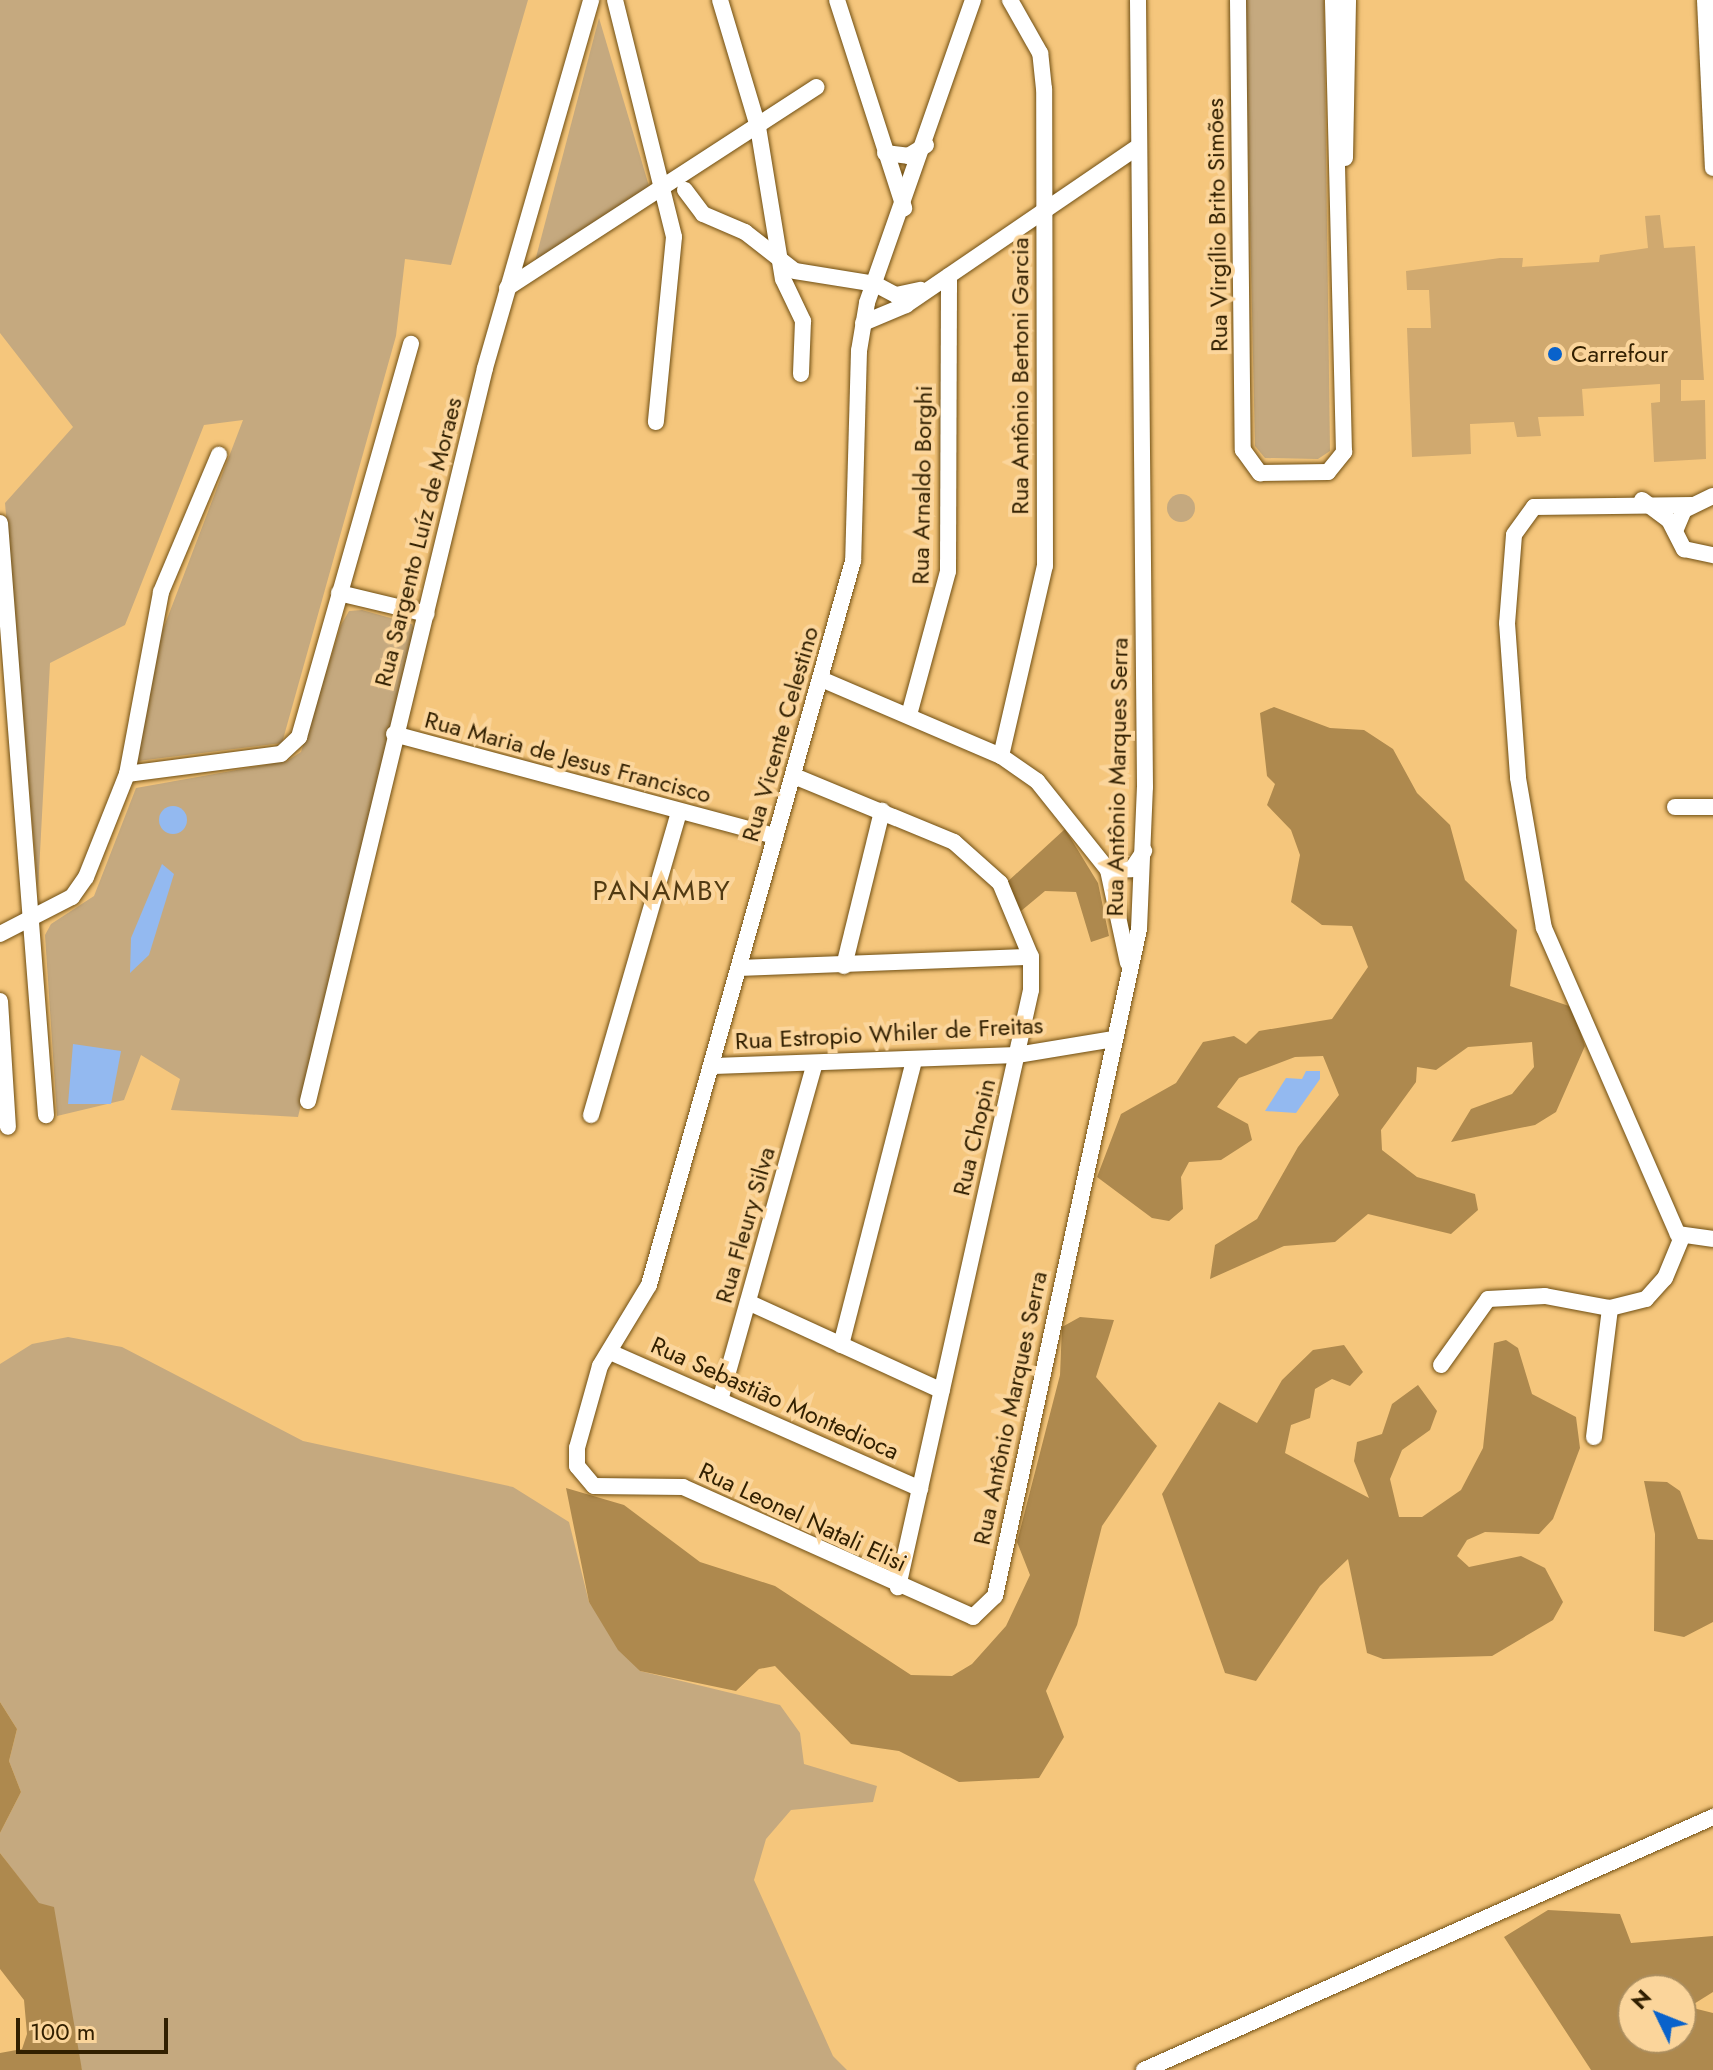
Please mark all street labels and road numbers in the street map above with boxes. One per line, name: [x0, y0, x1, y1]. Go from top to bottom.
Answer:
street label: Rua Virgílio Brito Simões: [1200, 98, 1234, 352]
street label: Rua Antônio Bertoni Garcia: [1006, 237, 1034, 515]
street label: Rua Arnaldo Borghi: [906, 385, 938, 585]
street label: Rua Sargento Luíz de Moraes: [368, 394, 468, 690]
street label: Rua Vicente Celestino: [735, 623, 825, 845]
street label: Rua Antônio Marques Serra: [1100, 637, 1134, 917]
street label: Rua Maria de Jesus Francisco: [422, 705, 714, 809]
street label: Rua Estropio Whiler de Freitas: [734, 1011, 1044, 1055]
street label: Rua Chopin: [947, 1076, 1001, 1198]
street label: Rua Fleury Silva: [709, 1144, 781, 1306]
street label: Rua Antônio Marques Serra: [967, 1268, 1053, 1548]
street label: Rua Sebastião Montedioca: [647, 1330, 903, 1466]
street label: Rua Leonel Natali Elisi: [694, 1456, 912, 1578]

